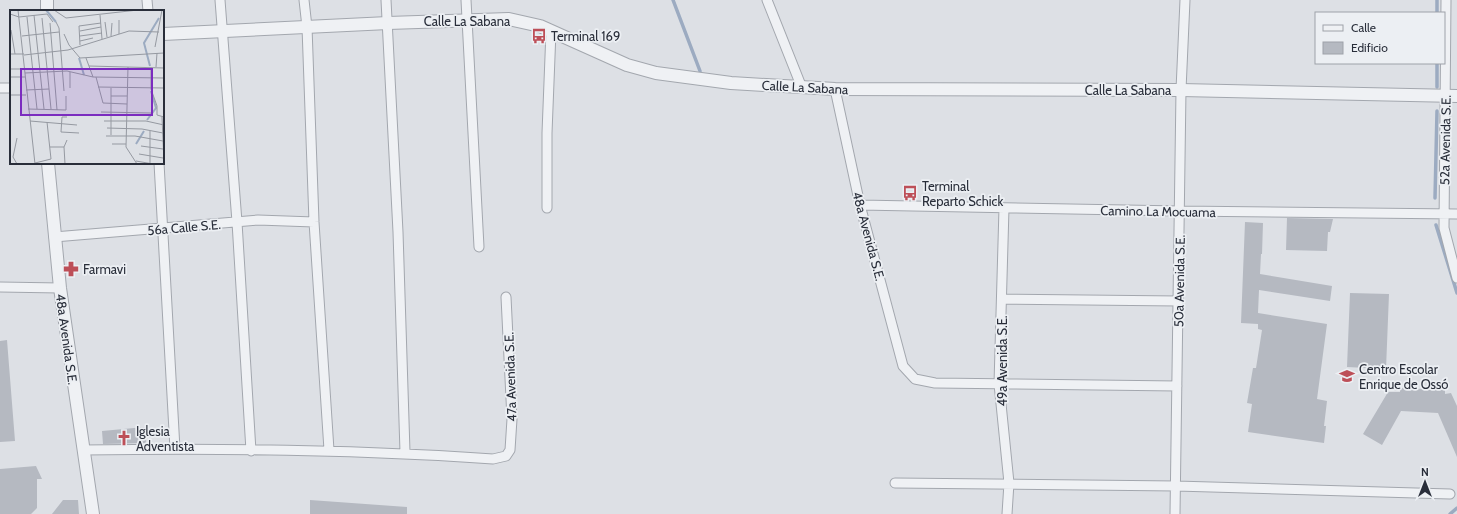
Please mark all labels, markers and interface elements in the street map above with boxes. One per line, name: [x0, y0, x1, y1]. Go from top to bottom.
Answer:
inset map: [10, 10, 164, 164]
legend: [1315, 12, 1445, 64]
street label: Calle La Sabana: [424, 13, 511, 29]
text: Calle: [1351, 20, 1376, 35]
bus stop icon: Terminal 169: [530, 27, 548, 45]
place label: Terminal 169: [551, 28, 620, 44]
text: Edificio: [1351, 40, 1388, 55]
street label: Calle La Sabana: [761, 77, 849, 97]
street label: Calle La Sabana: [1085, 82, 1172, 98]
street label: 52a Avenida S.E.: [1436, 95, 1454, 185]
place label: Terminal Reparto Schick: [922, 178, 1003, 209]
bus stop icon: Terminal Reparto Schick: [901, 184, 919, 202]
street label: 48a Avenida S.E.: [849, 190, 889, 283]
street label: Camino La Mocuama: [1100, 202, 1217, 220]
street label: 56a Calle S.E.: [147, 216, 222, 238]
street label: 50a Avenida S.E.: [1170, 234, 1188, 327]
pharmacy icon: Farmavi: [62, 260, 80, 278]
place label: Farmavi: [83, 261, 126, 277]
street label: 48a Avenida S.E.: [53, 293, 81, 386]
street label: 49a Avenida S.E.: [994, 315, 1010, 407]
street label: 47a Avenida S.E.: [500, 332, 520, 422]
place label: Centro Escolar Enrique de Ossó: [1359, 361, 1449, 392]
school or university icon: Centro Escolar Enrique de Ossó: [1338, 367, 1356, 385]
place label: Iglesia Adventista: [136, 423, 195, 454]
church icon: Iglesia Adventista: [115, 429, 133, 447]
north arrow: [1405, 462, 1445, 502]
text: N: [1421, 465, 1429, 479]

